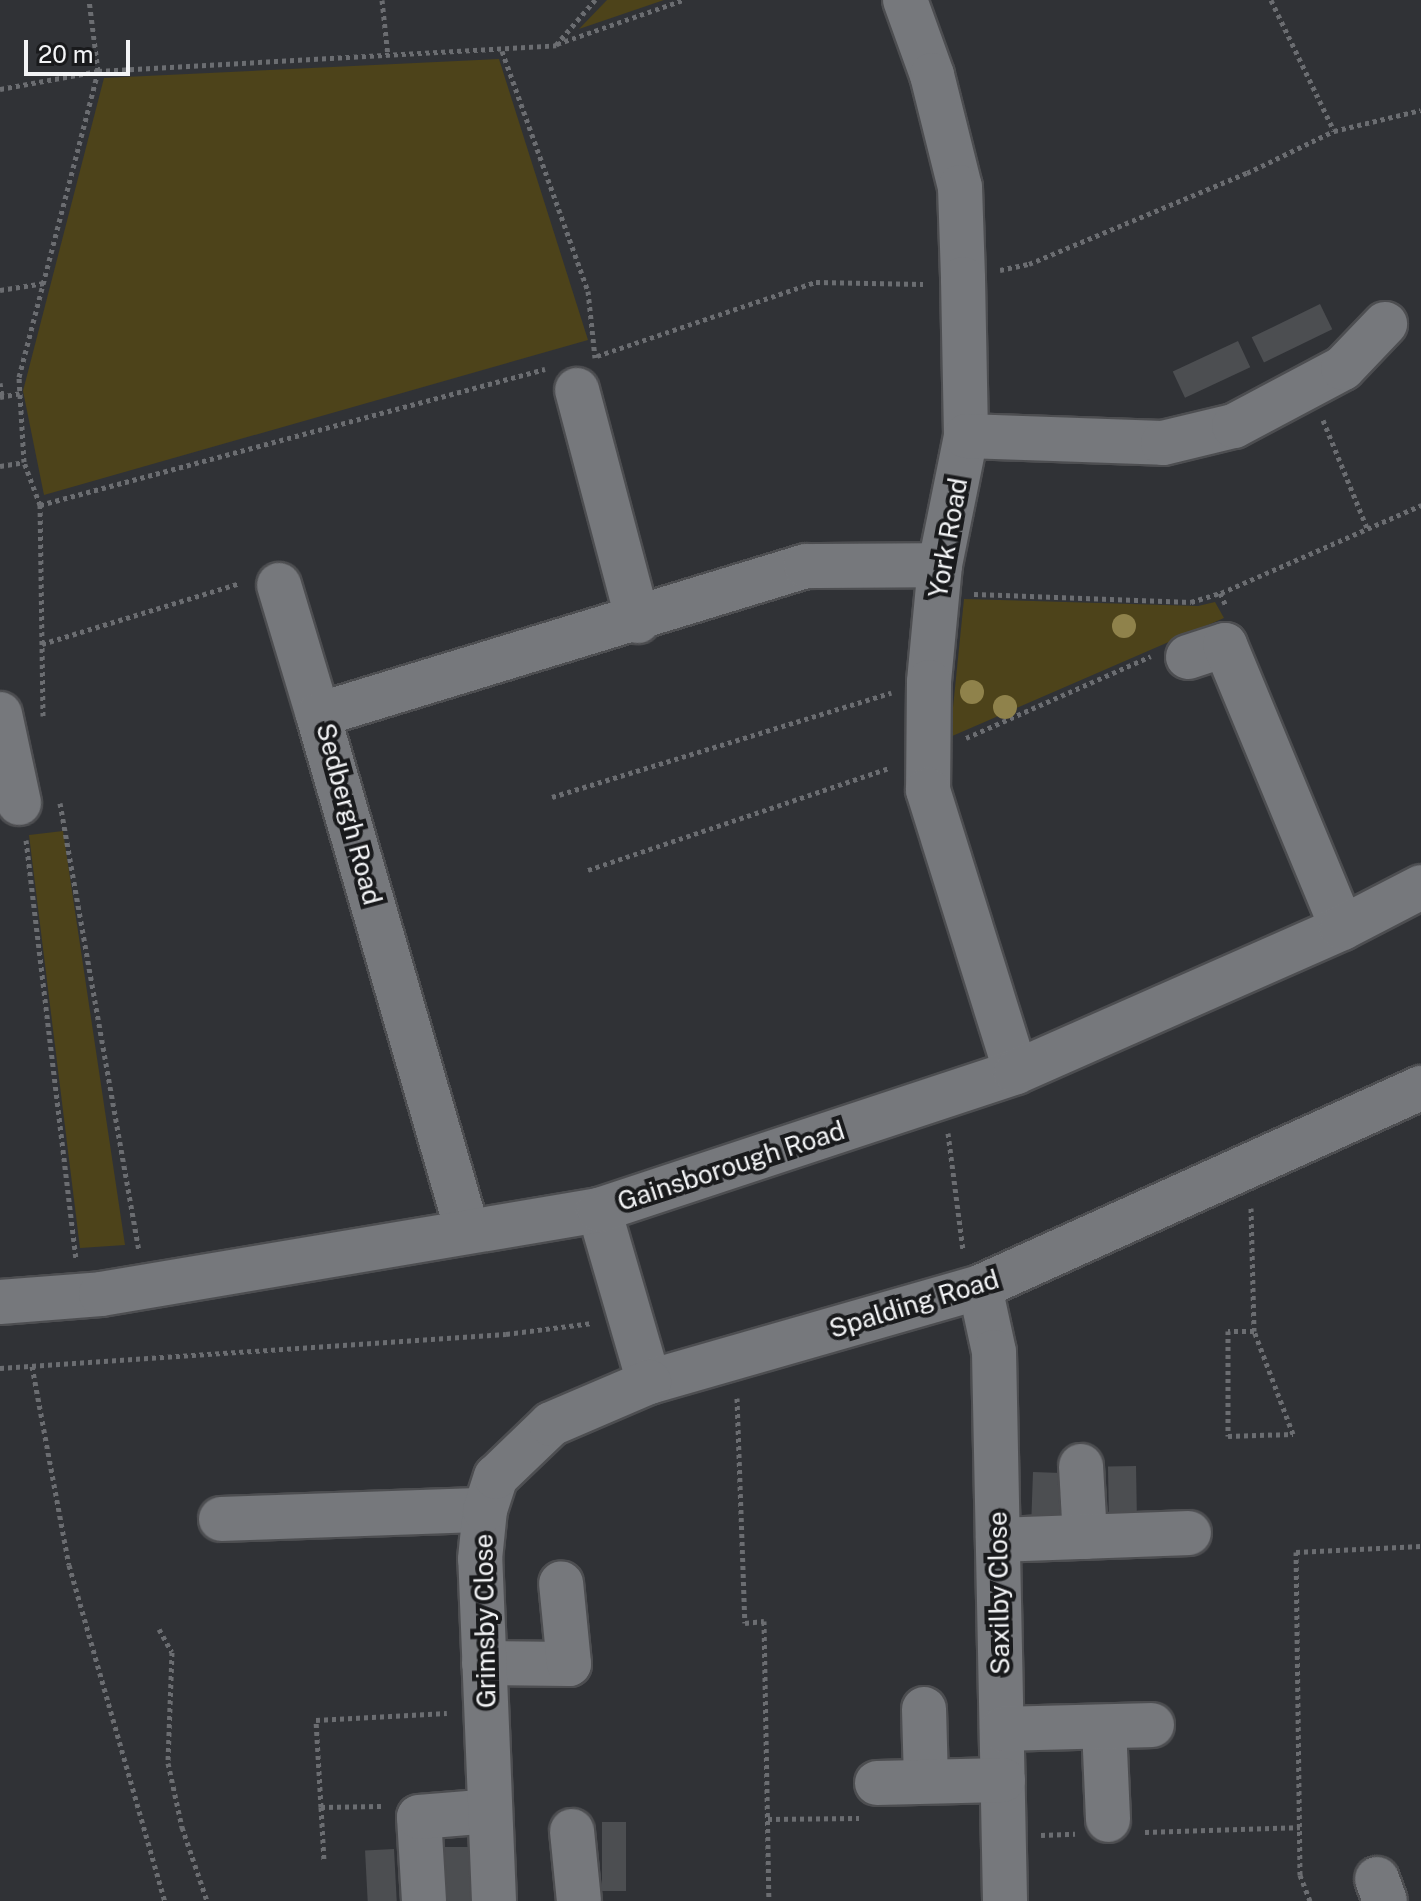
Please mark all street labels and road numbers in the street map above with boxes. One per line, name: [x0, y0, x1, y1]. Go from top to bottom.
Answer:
street label: York Road: [922, 475, 974, 601]
street label: Sedbergh Road: [310, 720, 388, 908]
street label: Gainsborough Road: [613, 1115, 849, 1217]
street label: Spalding Road: [825, 1263, 1003, 1345]
street label: Saxilby Close: [982, 1511, 1016, 1675]
street label: Grimsby Close: [468, 1533, 502, 1709]

